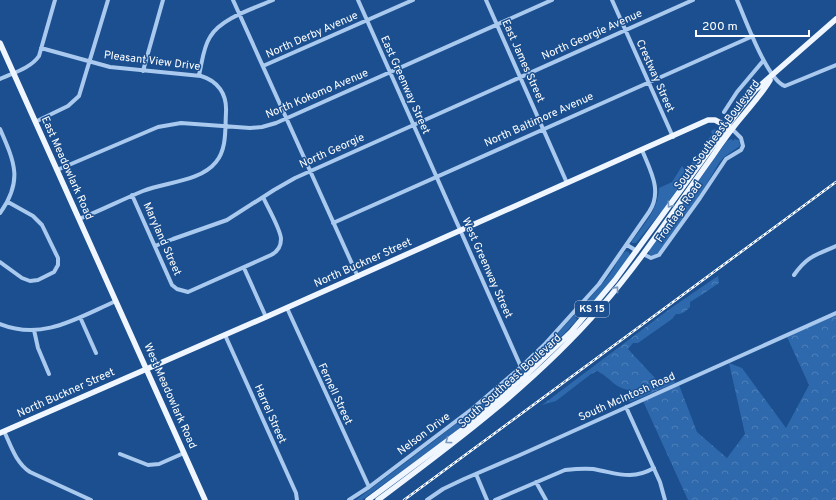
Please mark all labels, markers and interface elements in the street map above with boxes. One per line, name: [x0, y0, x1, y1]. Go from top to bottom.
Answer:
street label: North Georgie Avenue: [540, 6, 645, 63]
street label: North Derby Avenue: [264, 8, 360, 62]
scale bar: [696, 12, 809, 38]
street label: East James Street: [498, 17, 548, 105]
text: 200 m: [702, 19, 738, 35]
street label: East Greenway Street: [377, 34, 433, 136]
street label: Crestway Street: [633, 37, 677, 115]
street label: Pleasant View Drive: [103, 48, 201, 74]
street label: North Kokomo Avenue: [263, 66, 371, 122]
street label: South Southeast Boulevard: [671, 77, 763, 193]
street label: North Baltimore Avenue: [482, 90, 596, 150]
street label: East Meadowlark Road: [38, 114, 96, 222]
street label: North Georgie: [297, 130, 367, 172]
street label: Frontage Road: [653, 179, 705, 245]
street label: Maryland Street: [140, 200, 184, 278]
one-way arrow: [668, 200, 675, 207]
street label: West Greenway Street: [459, 216, 515, 320]
street label: North Buckner Street: [312, 235, 414, 291]
one-way arrow: [611, 287, 618, 294]
road number: KS 15: [575, 301, 609, 317]
street label: South Southeast Boulevard: [456, 331, 564, 431]
street label: West Meadowlark Road: [140, 341, 200, 451]
street label: Fernell Street: [315, 361, 355, 427]
street label: North Buckner Street: [15, 365, 117, 421]
street label: South McIntosh Road: [576, 369, 678, 425]
street label: Harrel Street: [251, 382, 289, 446]
street label: Nelson Drive: [395, 410, 453, 458]
one-way arrow: [445, 436, 452, 443]

